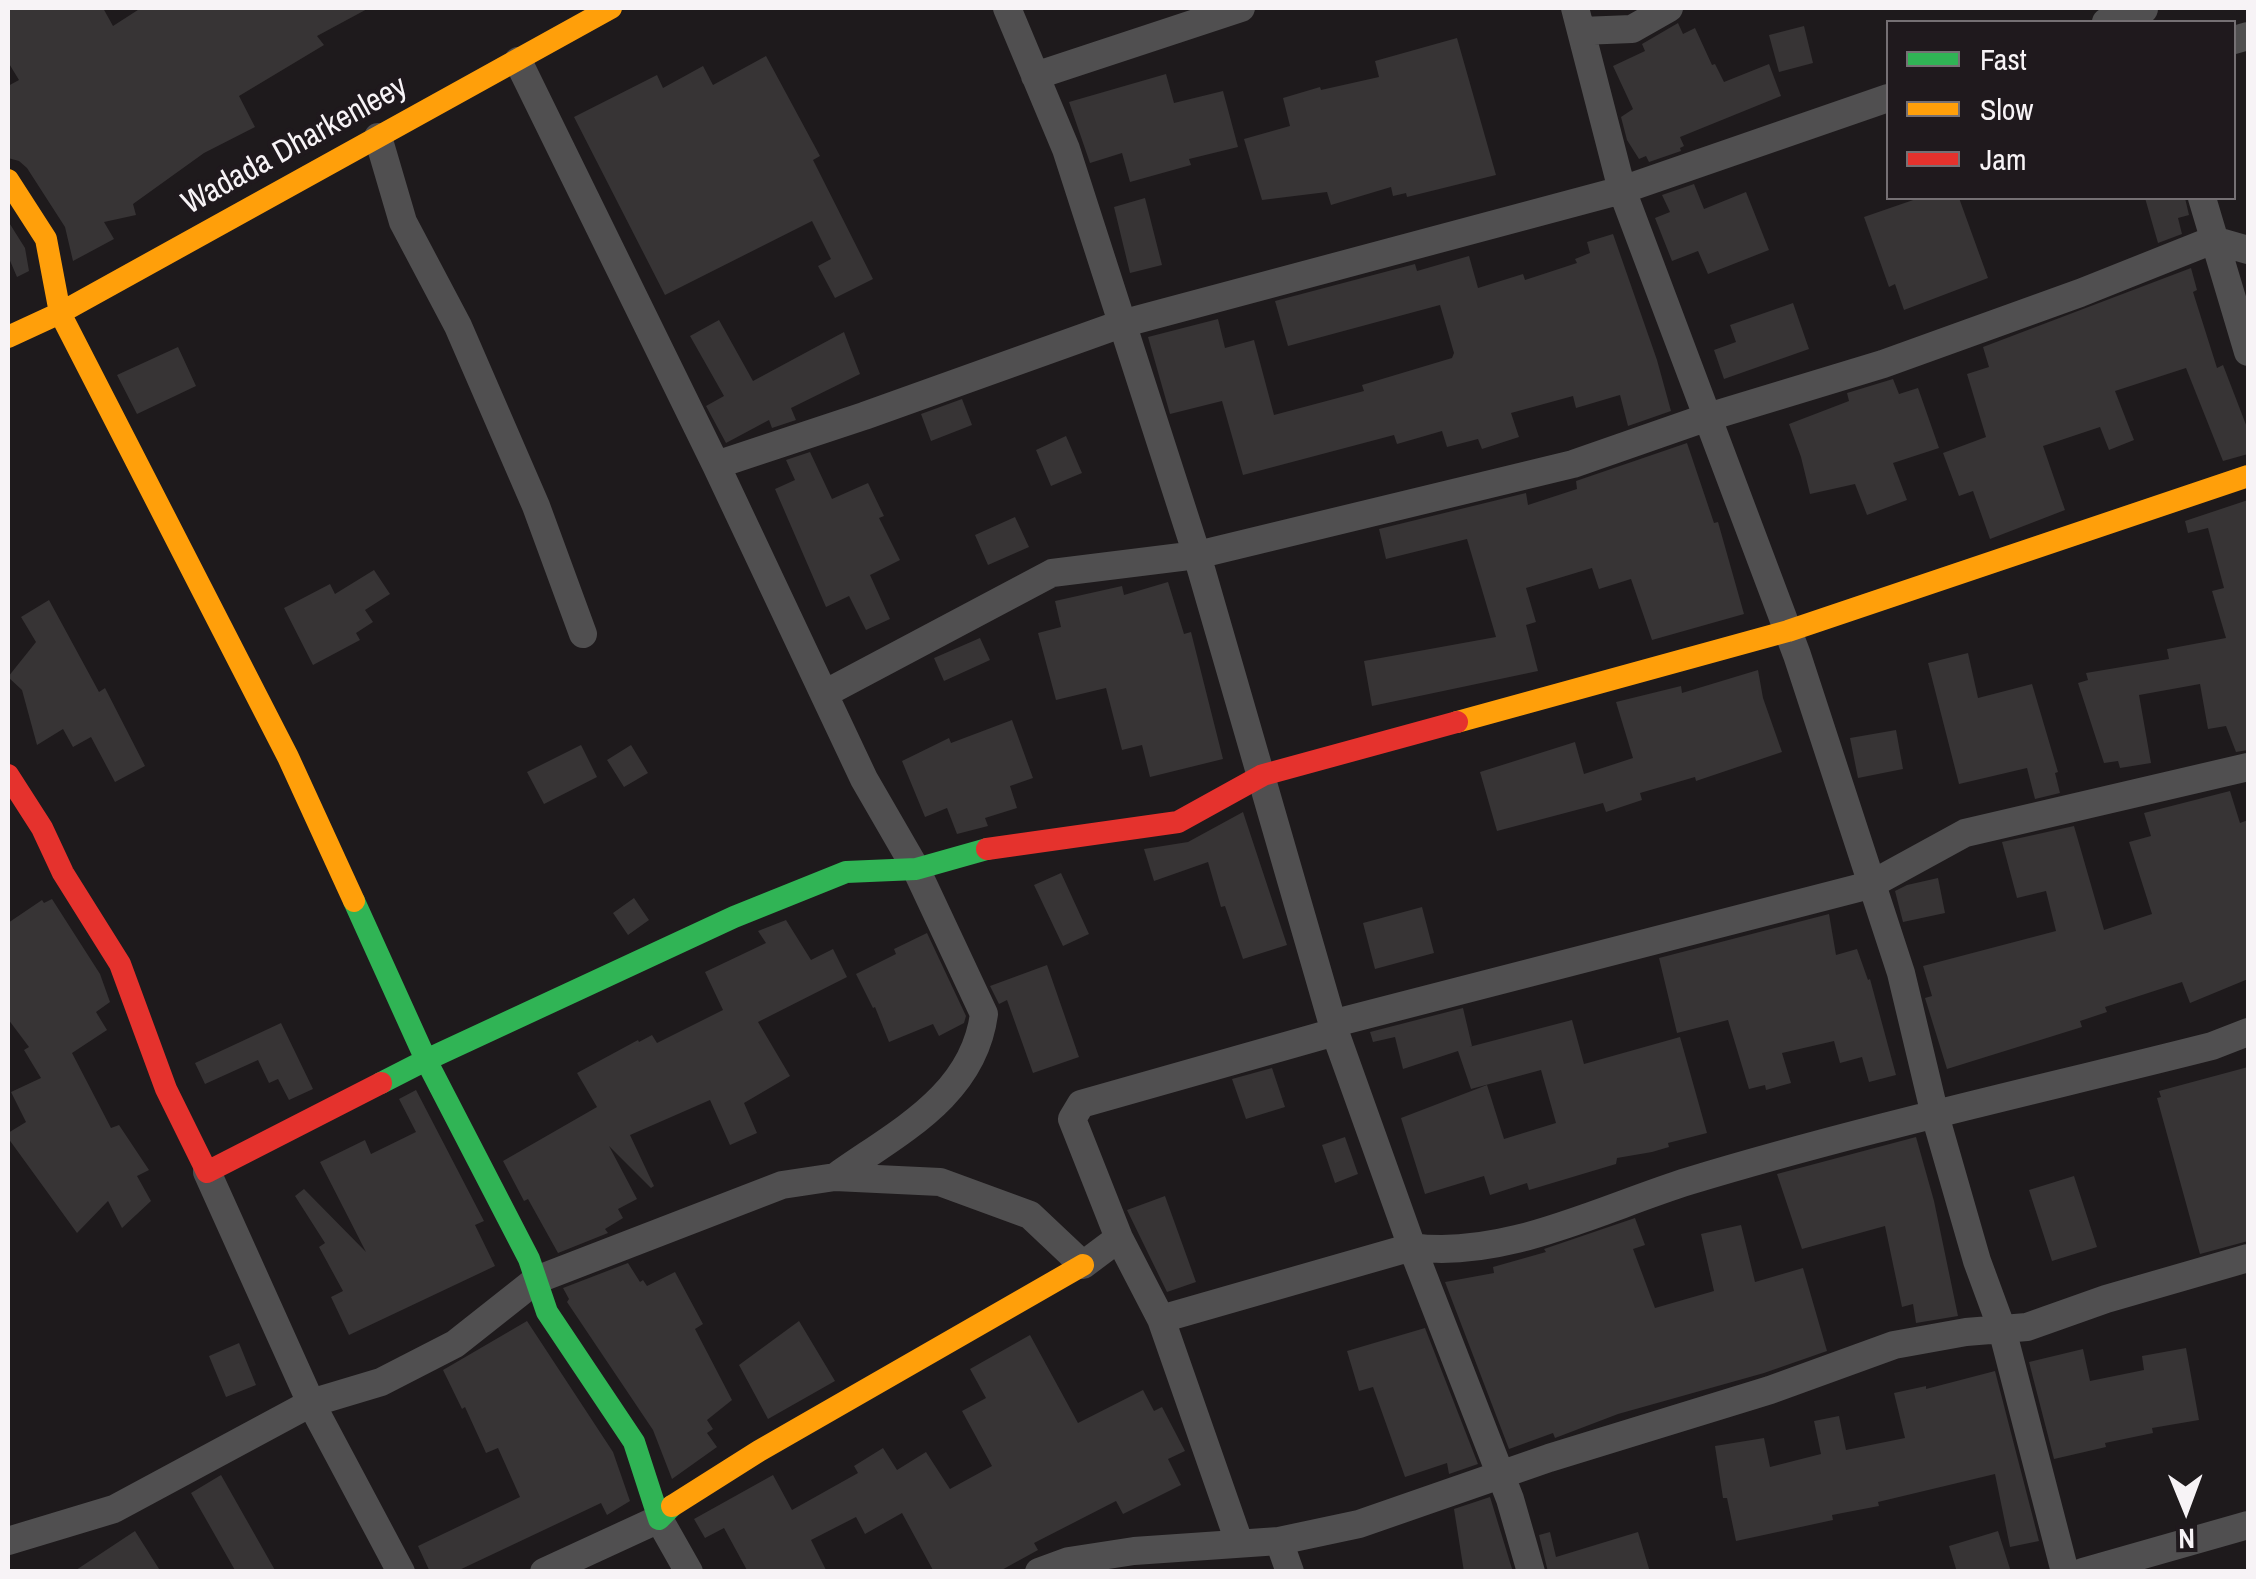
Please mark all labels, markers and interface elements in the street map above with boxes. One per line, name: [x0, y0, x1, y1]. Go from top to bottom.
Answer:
legend: [1886, 20, 2236, 200]
text: Fast: [1980, 39, 2027, 79]
street label: Wadada Dharkenleey: [176, 68, 414, 224]
text: Slow: [1980, 89, 2033, 129]
text: Jam: [1980, 139, 2026, 179]
north arrow: [2136, 1459, 2236, 1559]
text: N: [2178, 1520, 2195, 1558]

